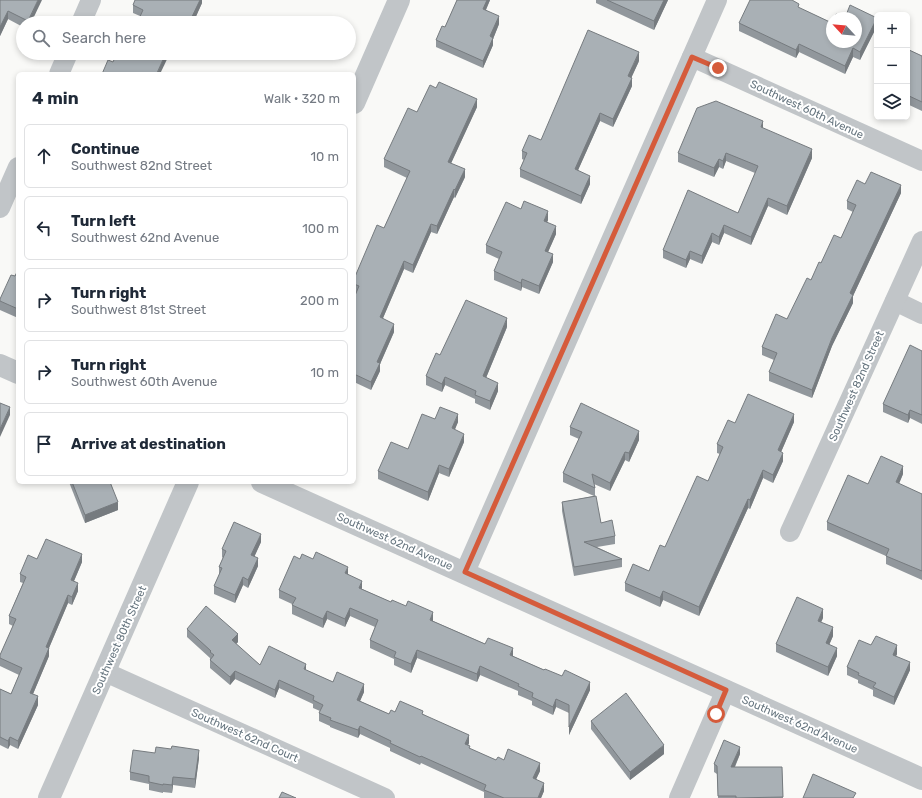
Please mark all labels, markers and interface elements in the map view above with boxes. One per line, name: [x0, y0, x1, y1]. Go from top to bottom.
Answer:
north arrow: [826, 12, 862, 48]
map controls: [874, 12, 910, 120]
button: +: [874, 12, 910, 48]
search box: [16, 16, 356, 60]
icon: search: [30, 27, 52, 49]
text: Search here: [62, 29, 146, 47]
button: −: [874, 48, 910, 84]
route end: [709, 59, 727, 77]
street label: Southwest 60th Avenue: [748, 77, 866, 141]
button: layers: [874, 84, 910, 120]
text: 4 min: [32, 88, 79, 108]
text: Walk · 320 m: [264, 91, 340, 106]
text: Continue: [71, 140, 140, 158]
icon: ahead: [33, 145, 55, 167]
text: 10 m: [310, 149, 339, 164]
text: Southwest 82nd Street: [71, 158, 212, 173]
text: Turn left: [71, 212, 136, 230]
icon: left: [33, 217, 55, 239]
text: 100 m: [302, 221, 339, 236]
text: Southwest 62nd Avenue: [71, 230, 219, 245]
text: Turn right: [71, 284, 146, 302]
icon: right: [33, 289, 55, 311]
text: 200 m: [300, 293, 339, 308]
text: Southwest 81st Street: [71, 302, 206, 317]
street label: Southwest 82nd Street: [826, 328, 887, 443]
text: Turn right: [71, 356, 146, 374]
icon: right: [33, 361, 55, 383]
text: 10 m: [310, 365, 339, 380]
text: Southwest 60th Avenue: [71, 374, 217, 389]
icon: arrive: [33, 433, 55, 455]
text: Arrive at destination: [71, 435, 226, 453]
street label: Southwest 62nd Avenue: [335, 510, 455, 573]
street label: Southwest 80th Street: [90, 583, 150, 697]
street label: Southwest 62nd Avenue: [740, 693, 860, 756]
route start: [707, 705, 725, 723]
street label: Southwest 62nd Court: [189, 706, 301, 765]

